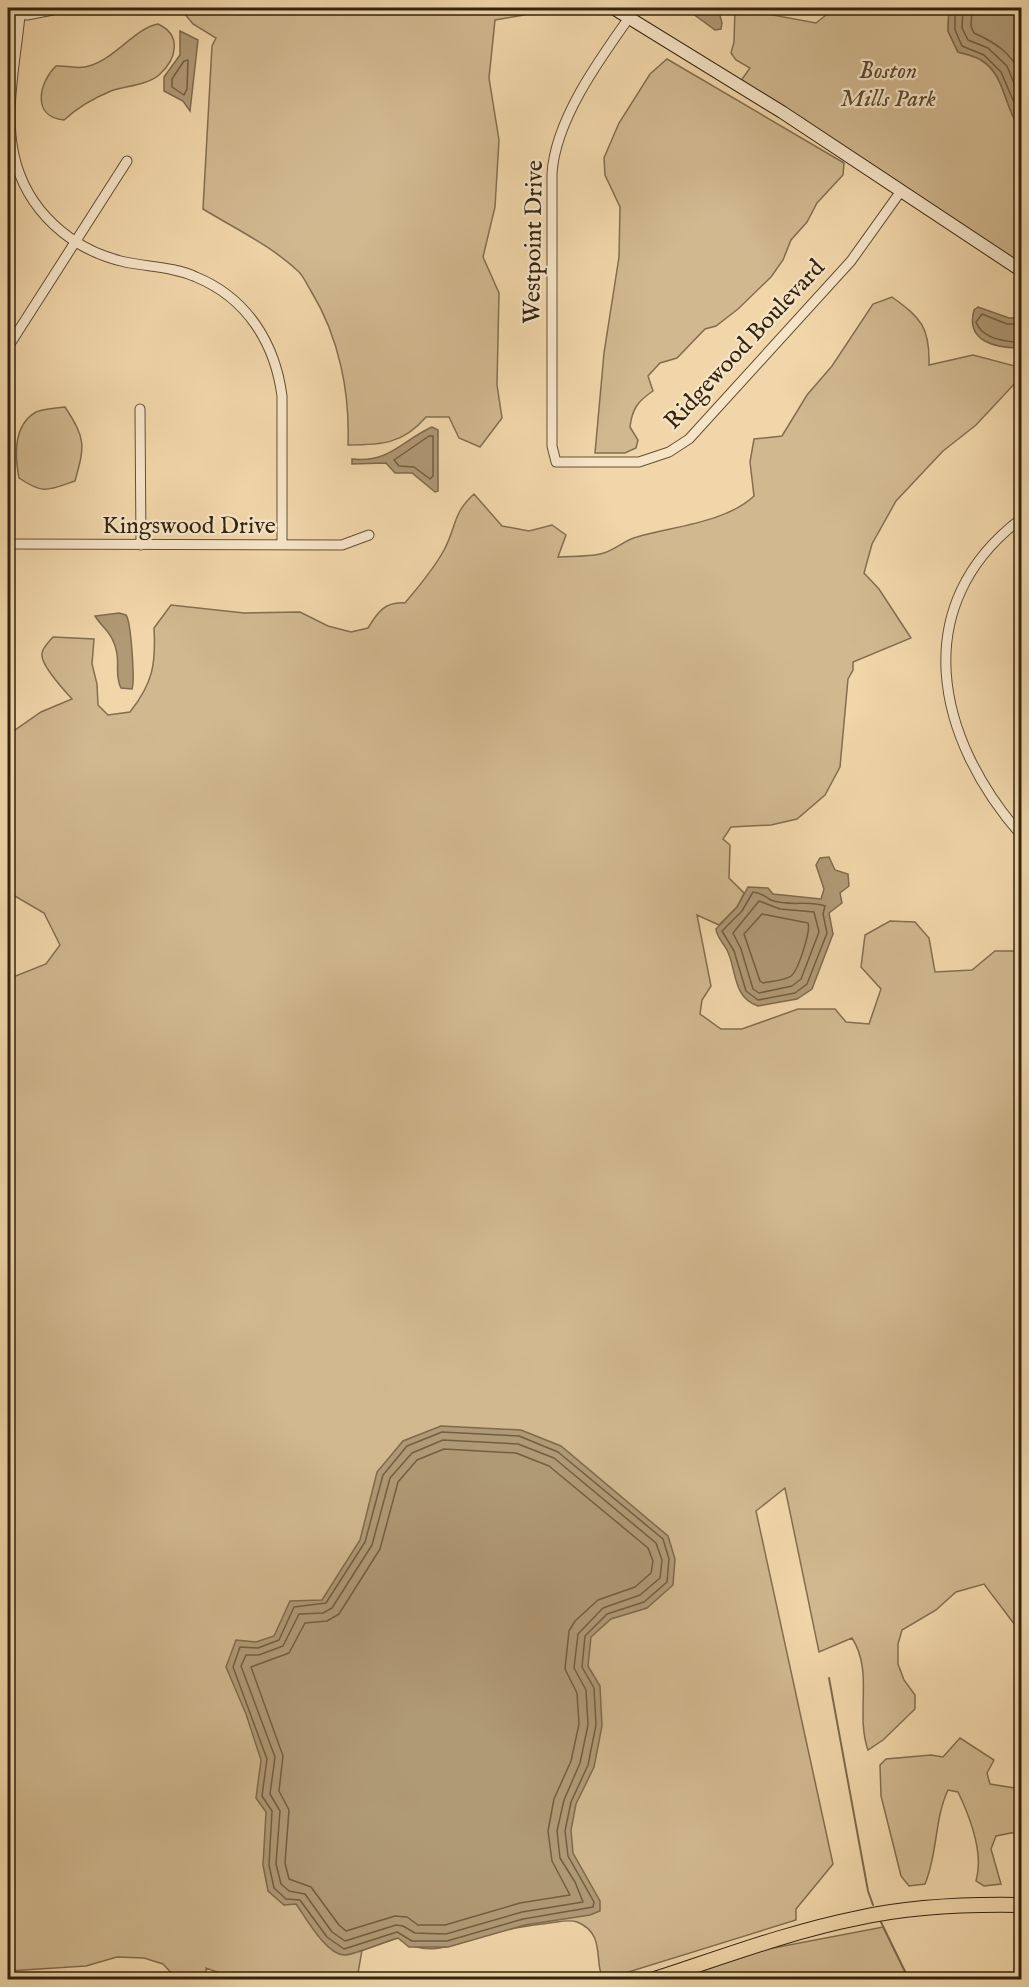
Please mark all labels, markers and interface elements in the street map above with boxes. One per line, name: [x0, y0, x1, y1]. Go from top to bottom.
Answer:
park label: Boston Mills Park: [840, 56, 936, 115]
street label: Westpoint Drive: [517, 160, 551, 324]
street label: Ridgewood Boulevard: [658, 253, 832, 437]
street label: Kingswood Drive: [102, 511, 276, 542]

